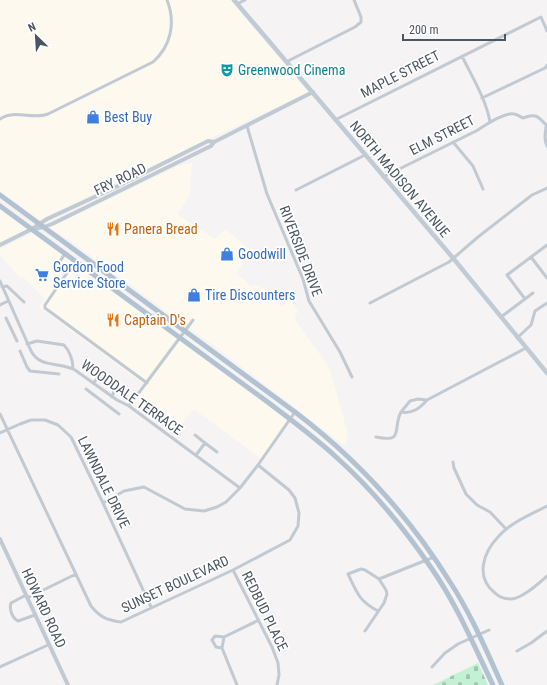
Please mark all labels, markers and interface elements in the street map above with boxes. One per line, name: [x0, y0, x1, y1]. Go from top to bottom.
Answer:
north arrow: [16, 16, 56, 56]
scale bar: [403, 16, 505, 42]
text: N: [26, 20, 38, 35]
text: 200 m: [409, 23, 439, 37]
street label: MAPLE STREET: [358, 47, 442, 101]
theatre icon: Greenwood Cinema: [219, 62, 235, 78]
place label: Greenwood Cinema: [238, 62, 345, 78]
shop icon: Best Buy: [85, 109, 101, 125]
place label: Best Buy: [104, 109, 152, 125]
street label: ELM STREET: [407, 112, 477, 158]
street label: NORTH MADISON AVENUE: [347, 118, 453, 240]
street label: FRY ROAD: [91, 159, 149, 199]
street label: RIVERSIDE DRIVE: [276, 203, 326, 299]
restaurant icon: Panera Bread: [105, 221, 121, 237]
place label: Panera Bread: [124, 221, 198, 237]
shop icon: Goodwill: [219, 246, 235, 262]
place label: Goodwill: [238, 246, 286, 262]
place label: Gordon Food Service Store: [53, 259, 126, 291]
supermarket icon: Gordon Food Service Store: [34, 267, 50, 283]
shop icon: Tire Discounters: [186, 287, 202, 303]
place label: Tire Discounters: [205, 287, 295, 303]
restaurant icon: Captain D's: [105, 312, 121, 328]
place label: Captain D's: [124, 312, 186, 328]
street label: WOODDALE TERRACE: [78, 356, 186, 438]
street label: LAWNDALE DRIVE: [75, 433, 133, 531]
street label: SUNSET BOULEVARD: [119, 552, 231, 616]
street label: HOWARD ROAD: [19, 566, 69, 650]
street label: REDBUD PLACE: [239, 569, 291, 653]

